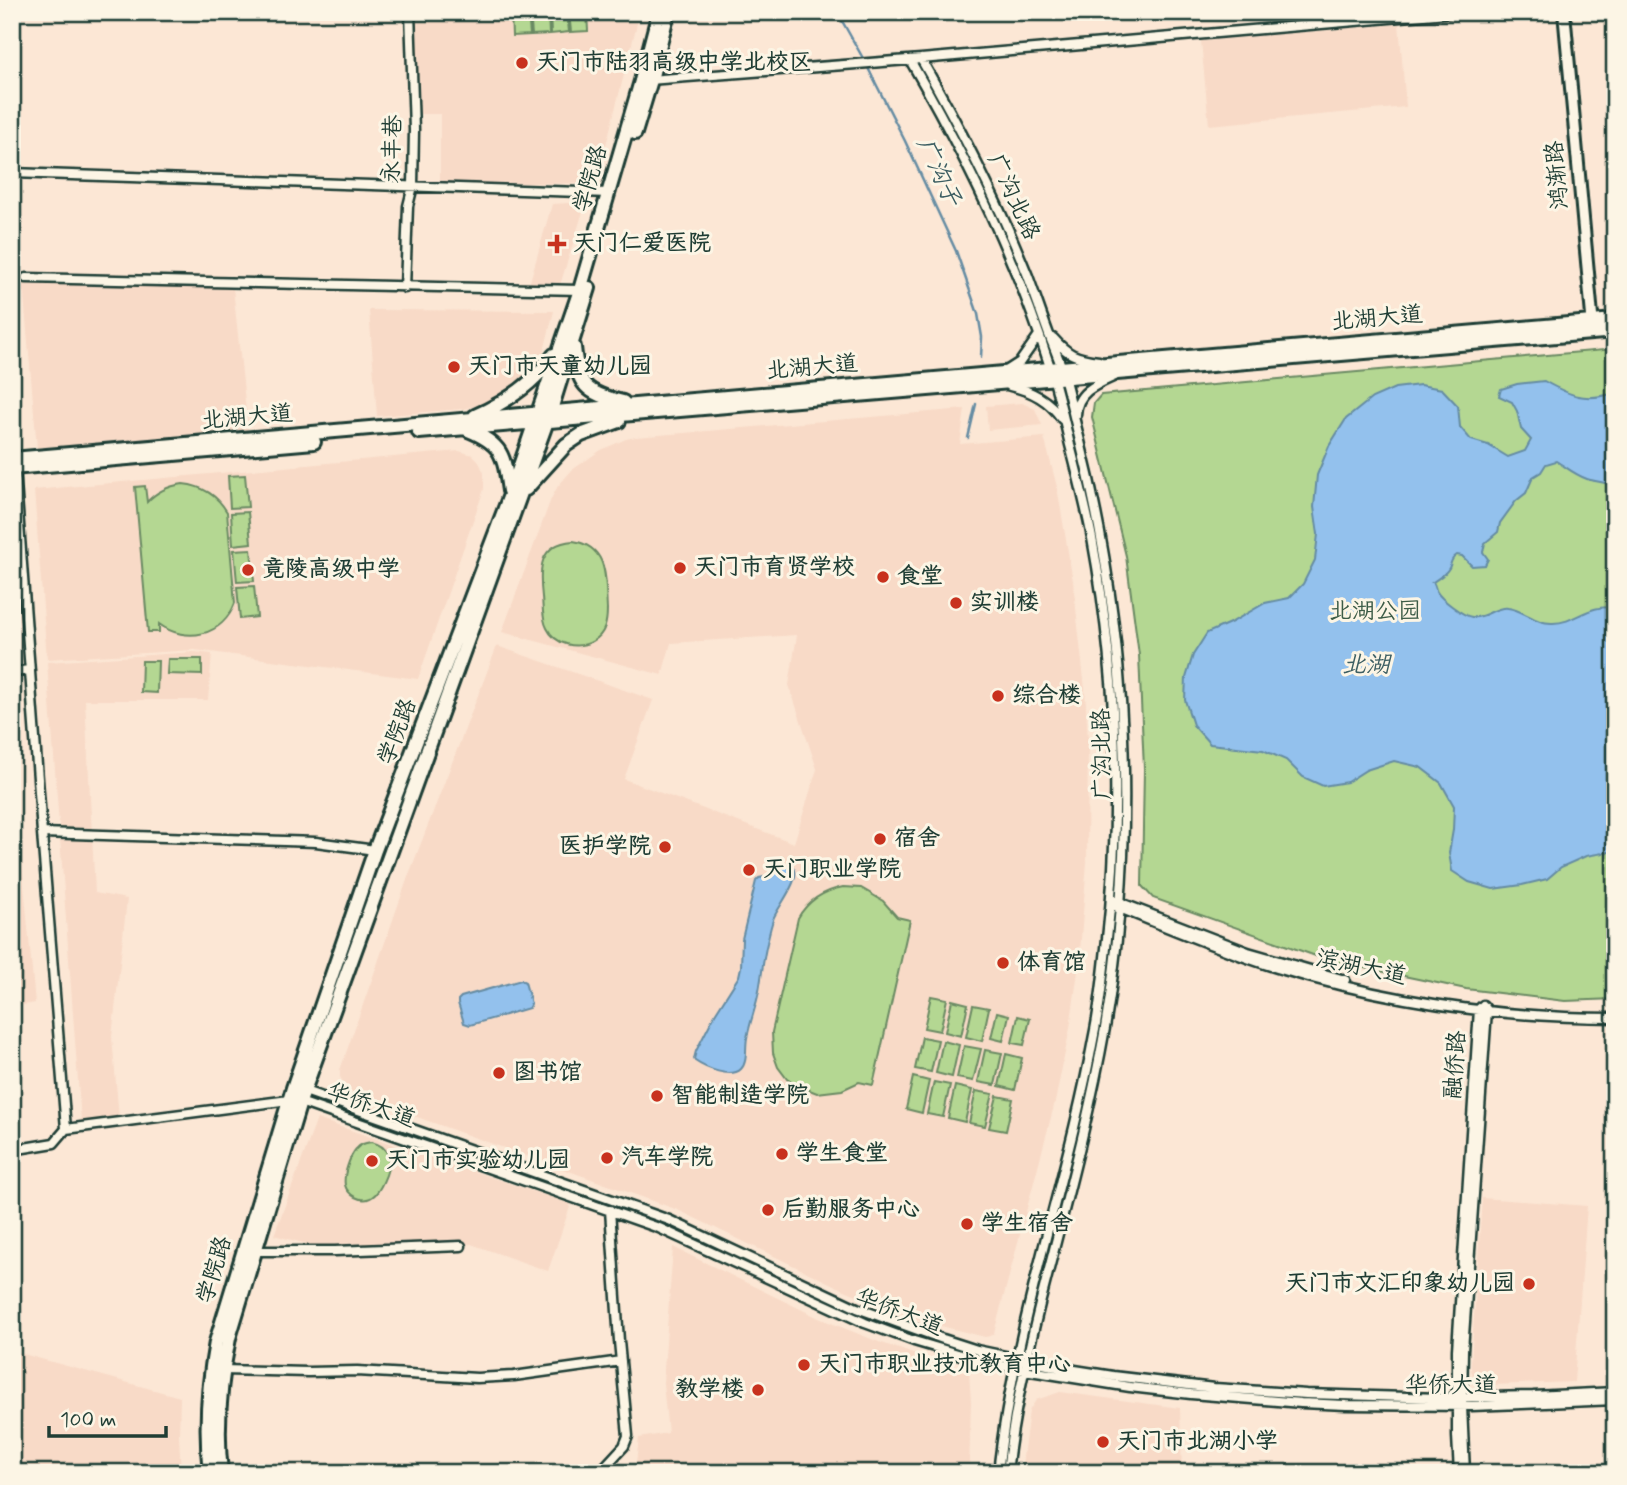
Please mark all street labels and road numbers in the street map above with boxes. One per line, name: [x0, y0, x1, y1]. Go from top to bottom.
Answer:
street label: 永丰巷: [377, 113, 409, 184]
street label: 鸿渐路: [1540, 139, 1576, 211]
street label: 学院路: [567, 142, 615, 216]
street label: 广沟北路: [980, 149, 1046, 245]
street label: 北湖大道: [1330, 300, 1424, 338]
street label: 北湖大道: [765, 349, 859, 387]
street label: 北湖大道: [200, 399, 294, 437]
street label: 学院路: [372, 694, 424, 770]
street label: 广沟北路: [1087, 708, 1119, 800]
street label: 滨湖大道: [1313, 944, 1409, 992]
street label: 融侨路: [1439, 1030, 1473, 1100]
street label: 华侨大道: [323, 1077, 419, 1135]
street label: 学院路: [191, 1233, 239, 1307]
street label: 华侨大道: [851, 1283, 947, 1343]
street label: 华侨大道: [1405, 1371, 1497, 1401]

